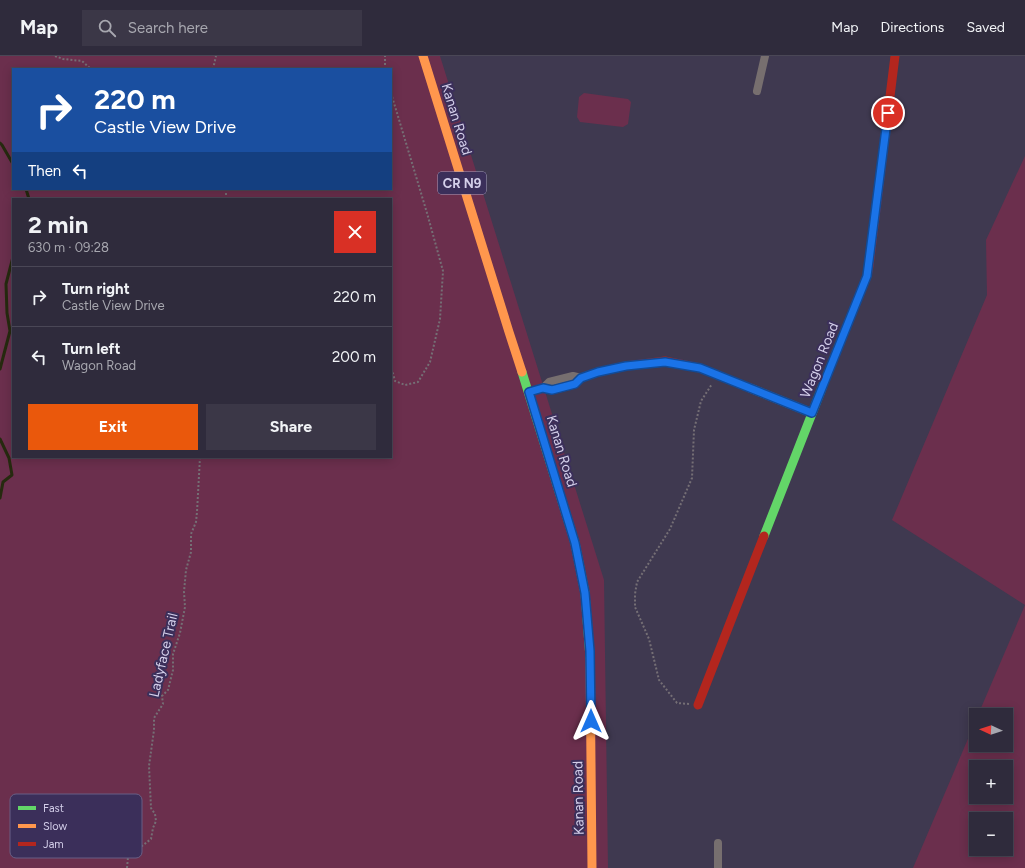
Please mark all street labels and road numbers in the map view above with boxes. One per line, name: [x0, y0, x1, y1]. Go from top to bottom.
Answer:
street label: Kanan Road: [438, 81, 475, 157]
road number: CR N9: [438, 172, 486, 194]
street label: Wagon Road: [797, 320, 842, 400]
street label: Kanan Road: [543, 413, 580, 489]
street label: Ladyface Trail: [146, 611, 181, 699]
street label: Kanan Road: [569, 761, 588, 835]

